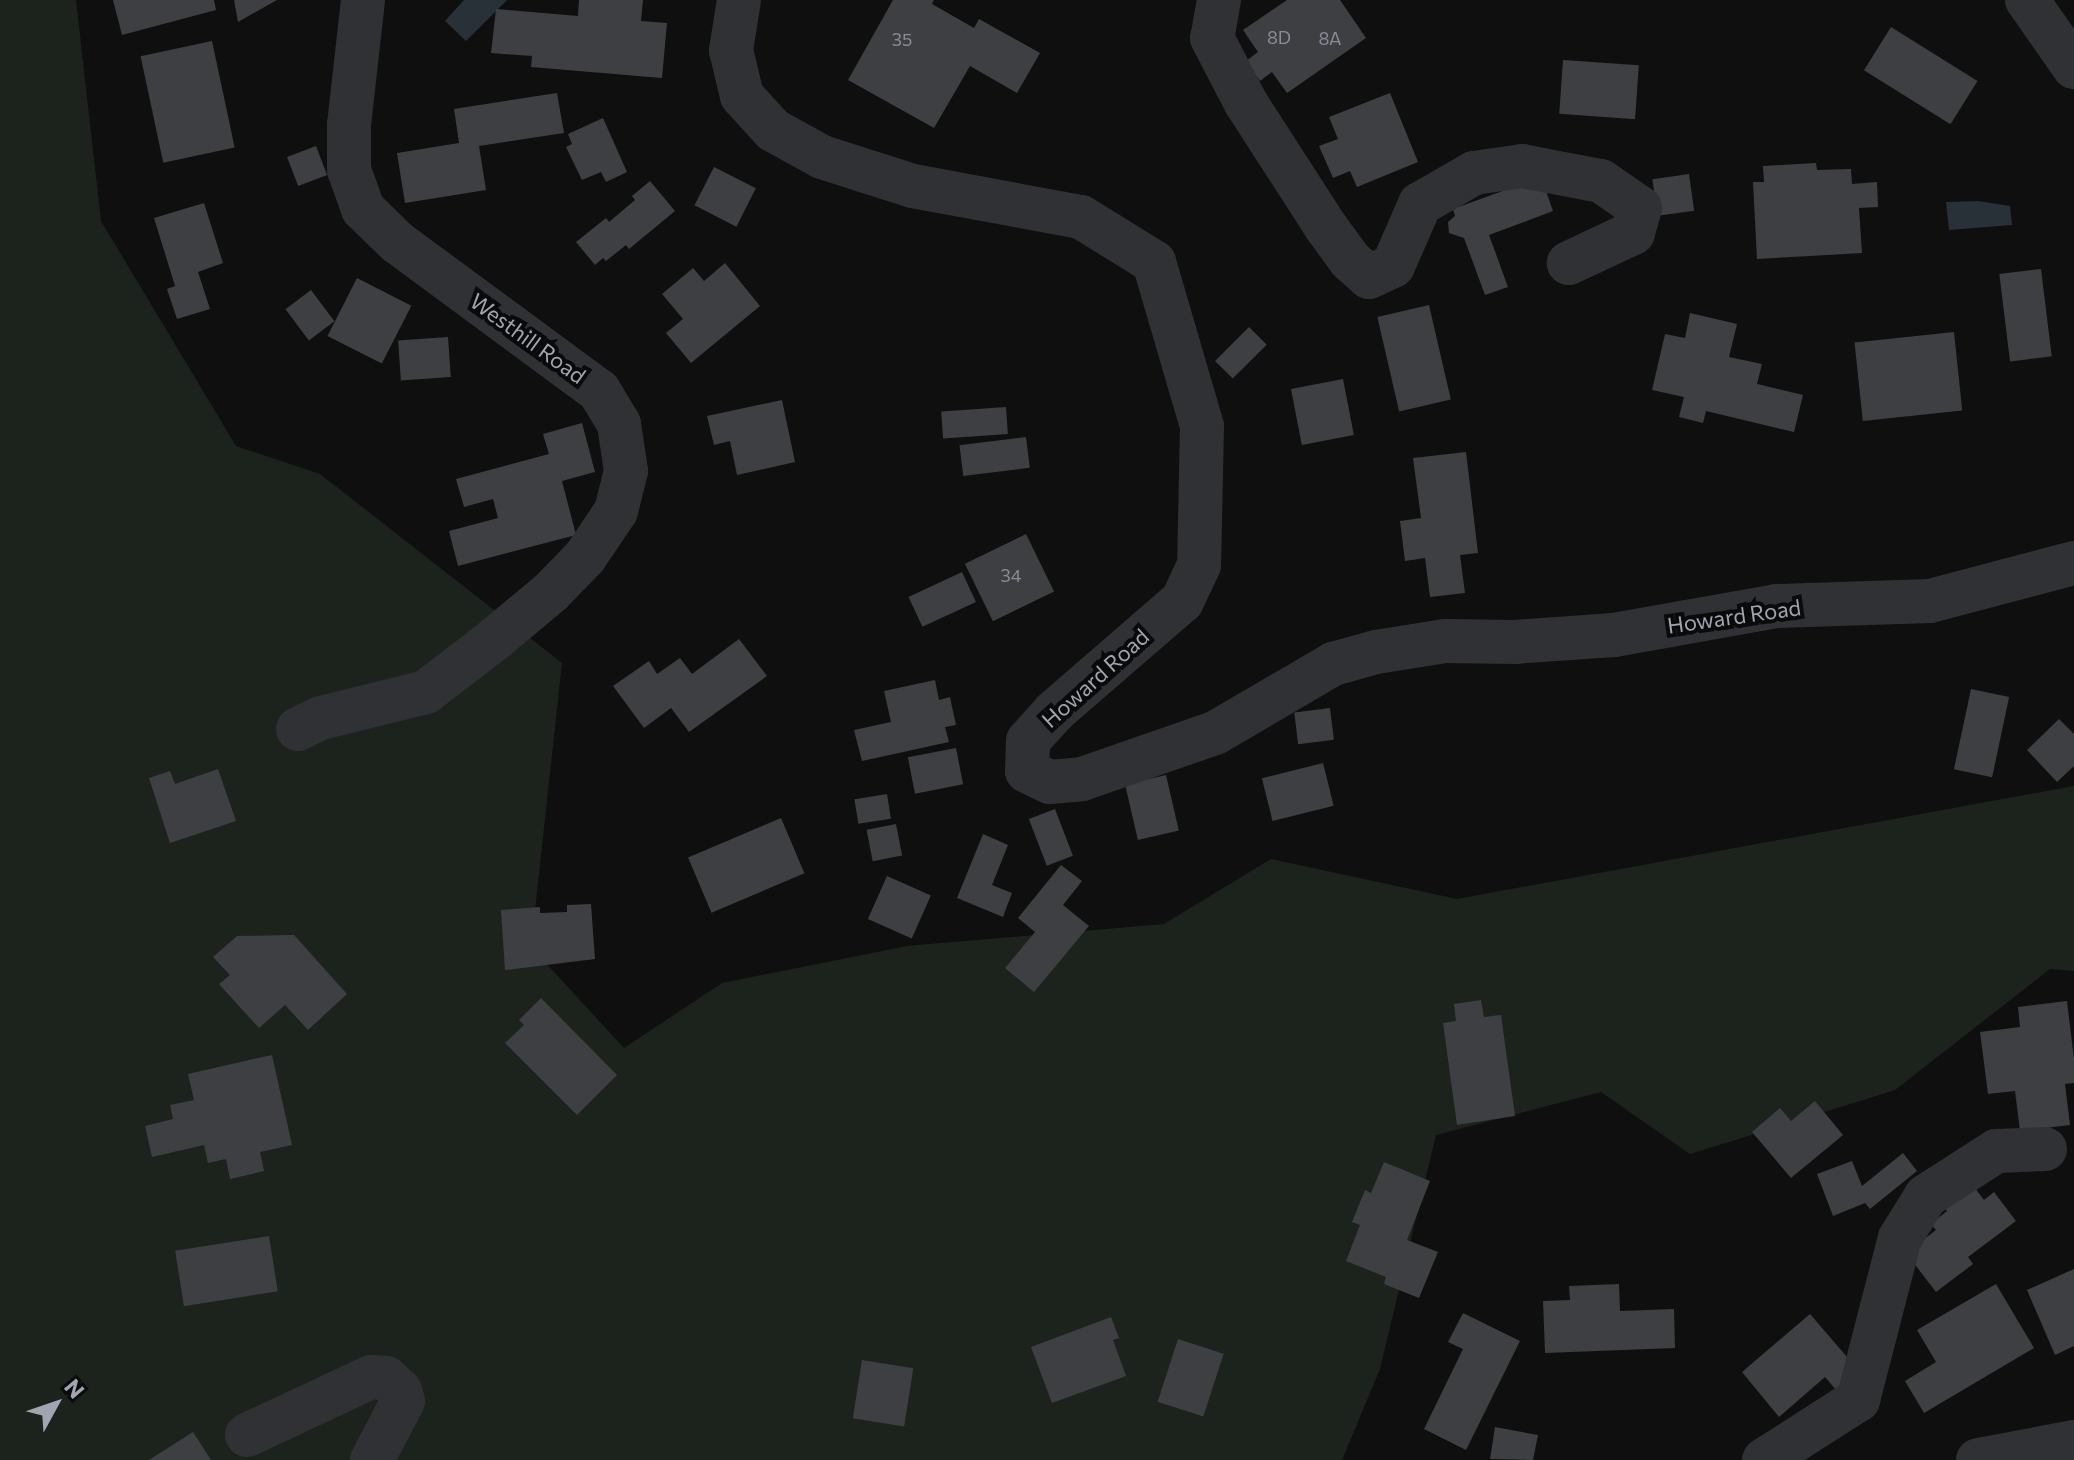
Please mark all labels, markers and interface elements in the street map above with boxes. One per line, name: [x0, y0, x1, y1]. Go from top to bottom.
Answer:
house number: 8D: [1267, 26, 1291, 48]
house number: 8A: [1319, 27, 1341, 49]
house number: 35: [892, 28, 912, 50]
street label: Westhill Road: [465, 287, 591, 389]
house number: 34: [1000, 564, 1022, 586]
street label: Howard Road: [1665, 594, 1803, 638]
street label: Howard Road: [1036, 623, 1154, 733]
north arrow: [16, 1364, 96, 1444]
text: N: [59, 1373, 90, 1403]

